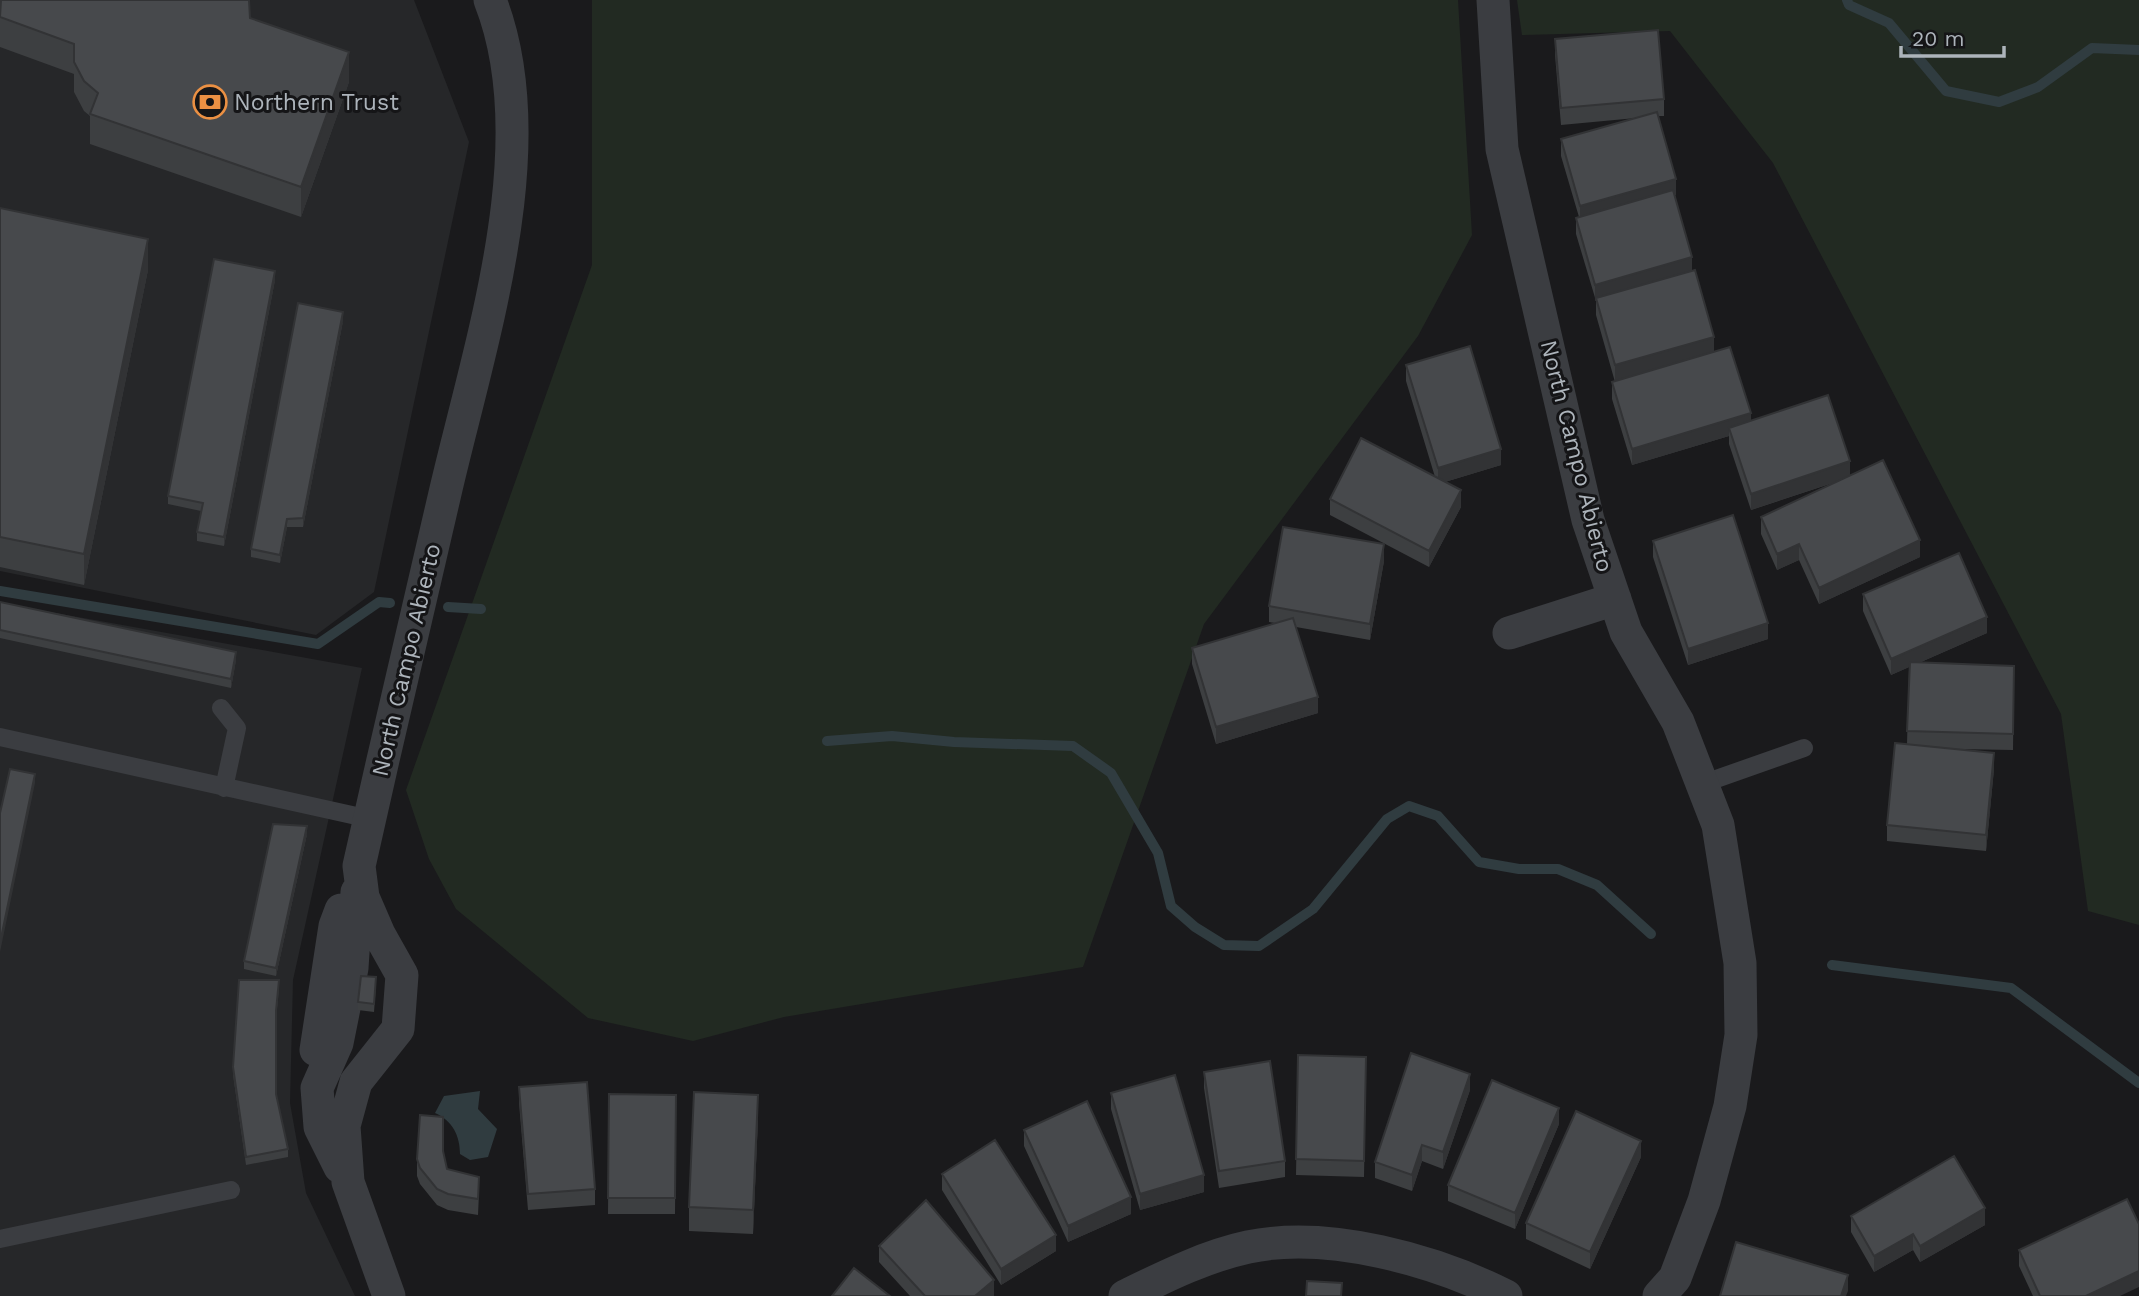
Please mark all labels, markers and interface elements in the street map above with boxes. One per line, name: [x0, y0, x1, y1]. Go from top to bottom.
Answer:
scale bar: [1901, 14, 2004, 58]
text: 20 m: [1912, 26, 1964, 51]
bank icon: Northern Trust: [191, 83, 229, 121]
place label: Northern Trust: [234, 89, 399, 116]
street label: North Campo Abierto: [1535, 337, 1618, 575]
street label: North Campo Abierto: [367, 541, 446, 779]

